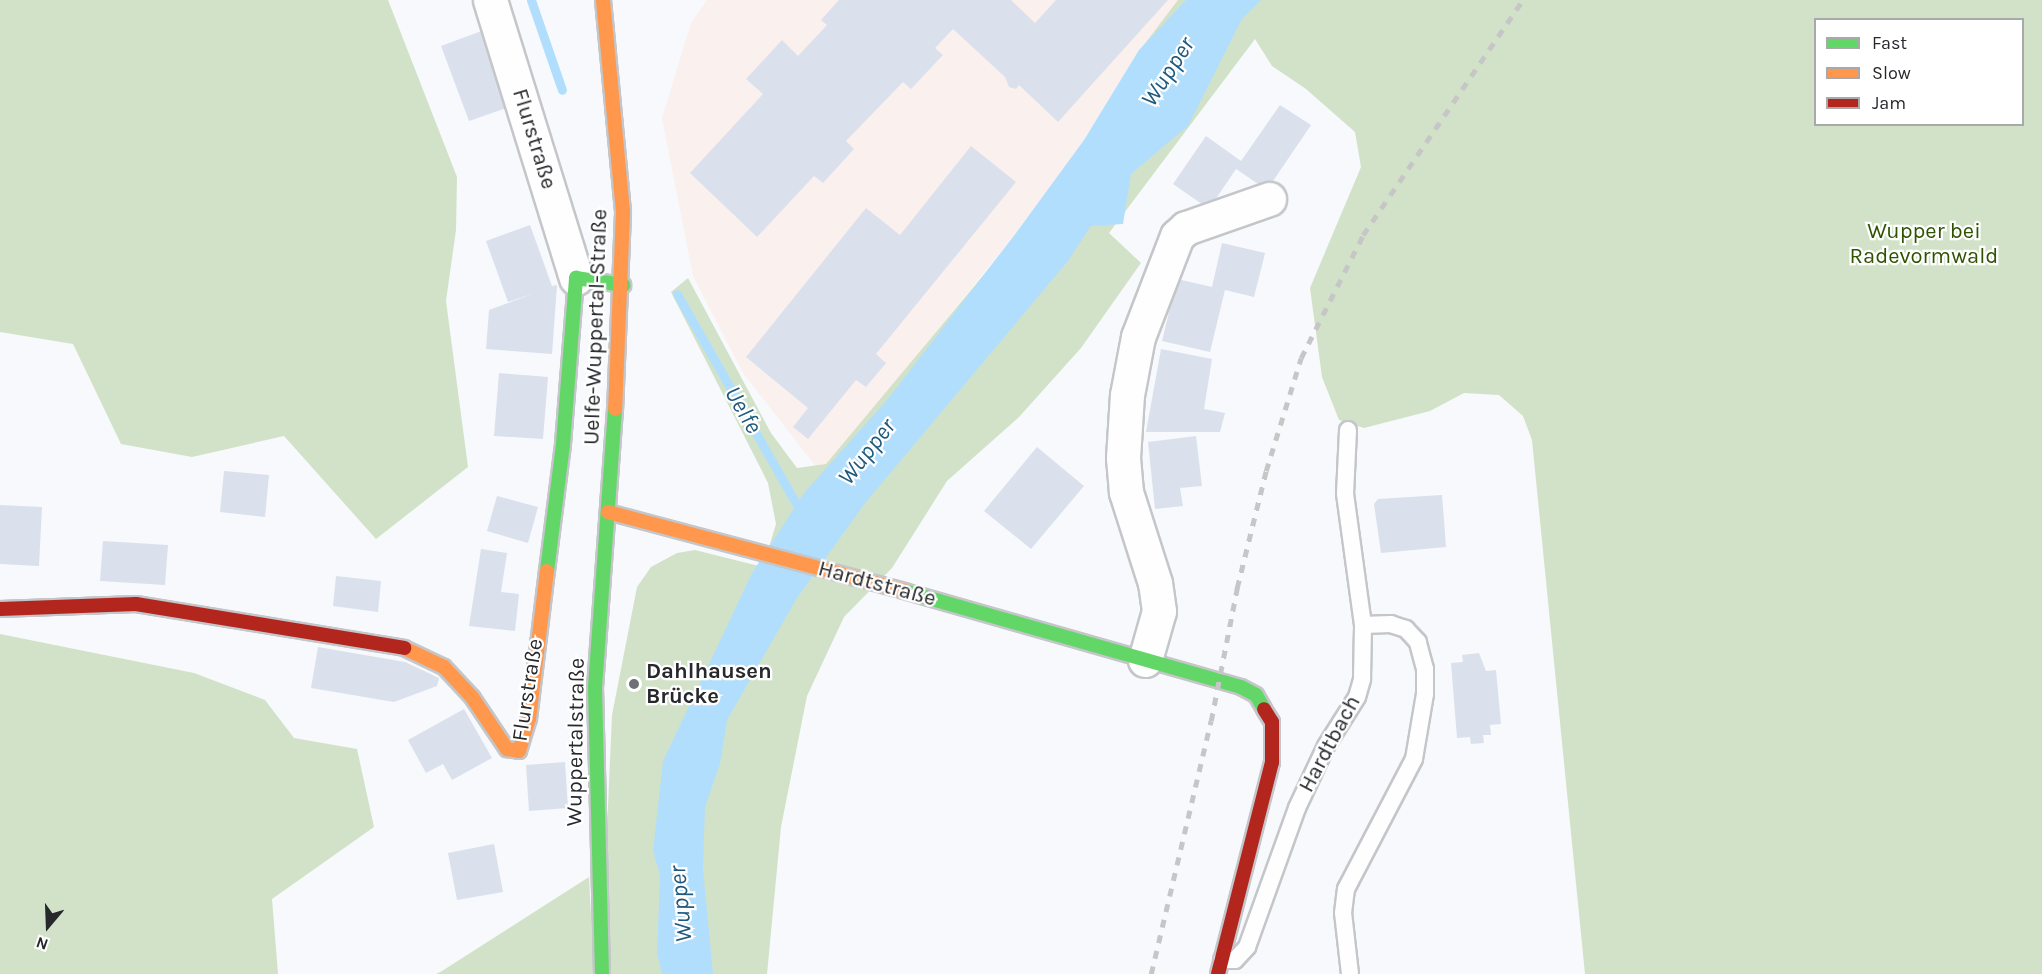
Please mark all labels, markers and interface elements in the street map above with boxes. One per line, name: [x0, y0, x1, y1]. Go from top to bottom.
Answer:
legend: [1814, 18, 2024, 126]
water label: Wupper: [1135, 32, 1201, 112]
text: Fast: [1872, 32, 1907, 54]
text: Slow: [1872, 62, 1911, 84]
street label: Flurstraße: [506, 86, 562, 192]
text: Jam: [1872, 92, 1906, 114]
street label: Uelfe-Wuppertal-Straße: [579, 208, 613, 446]
park label: Wupper bei Radevormwald: [1850, 218, 1998, 270]
water label: Uelfe: [718, 381, 768, 439]
water label: Wupper: [832, 413, 902, 491]
street label: Hardtstraße: [815, 556, 939, 612]
street label: Flurstraße: [507, 637, 549, 743]
street label: Wuppertalstraße: [561, 657, 591, 827]
place label: Dahlhausen Brücke: [646, 658, 772, 710]
marker: Dahlhausen Brücke: [627, 677, 641, 691]
street label: Hardtbach: [1293, 691, 1367, 797]
water label: Wupper: [663, 864, 699, 944]
north arrow: [18, 896, 78, 956]
text: N: [33, 933, 51, 954]

